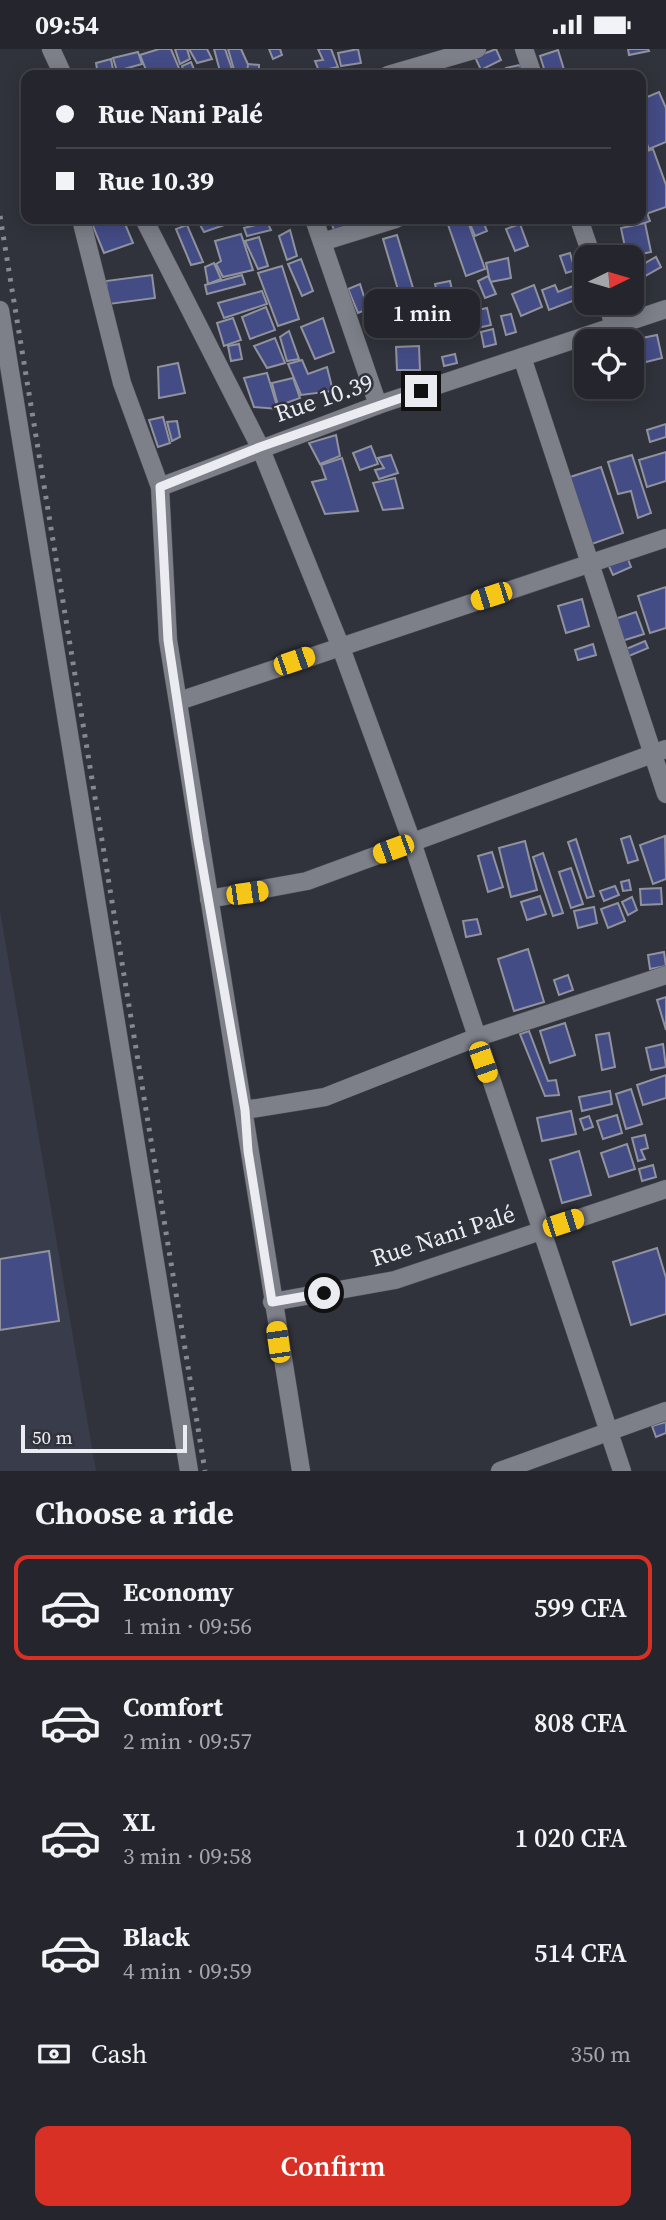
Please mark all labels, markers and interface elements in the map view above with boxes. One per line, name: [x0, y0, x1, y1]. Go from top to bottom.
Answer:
text: 09:54: [35, 7, 99, 43]
text: Rue Nani Palé: [98, 96, 263, 132]
text: Rue 10.39: [98, 163, 214, 199]
north arrow: [574, 245, 644, 315]
map controls: [574, 245, 644, 399]
callout: 1 min: [363, 289, 479, 339]
text: 1 min: [392, 297, 452, 329]
button: locate: [574, 329, 644, 399]
street label: Rue 10.39: [270, 365, 378, 430]
route end: [405, 375, 437, 407]
car: [468, 580, 515, 612]
car: [271, 644, 318, 678]
car: [370, 832, 417, 866]
car: [225, 880, 270, 906]
car: [467, 1039, 500, 1085]
street label: Rue Nani Palé: [367, 1197, 519, 1274]
car: [540, 1207, 587, 1239]
route start: [308, 1277, 340, 1309]
car: [265, 1320, 292, 1364]
scale bar: [21, 1422, 187, 1454]
text: 50 m: [32, 1424, 73, 1450]
text: Choose a ride: [35, 1491, 234, 1535]
text: Economy: [123, 1574, 234, 1610]
icon: car: [39, 1576, 102, 1639]
text: 599 CFA: [534, 1590, 627, 1626]
text: 1 min · 09:56: [123, 1610, 252, 1642]
text: Comfort: [123, 1689, 223, 1725]
icon: car: [39, 1691, 102, 1754]
text: 808 CFA: [534, 1705, 627, 1741]
text: 2 min · 09:57: [123, 1725, 252, 1757]
text: XL: [123, 1804, 155, 1840]
icon: car: [39, 1806, 102, 1869]
text: 1 020 CFA: [515, 1820, 627, 1856]
text: 3 min · 09:58: [123, 1840, 252, 1872]
text: Black: [123, 1919, 190, 1955]
icon: car: [39, 1921, 102, 1984]
text: 514 CFA: [534, 1935, 627, 1971]
text: 4 min · 09:59: [123, 1955, 252, 1987]
icon: cash: [35, 2035, 73, 2073]
text: Cash: [91, 2036, 147, 2072]
text: 350 m: [570, 2038, 631, 2070]
button: Confirm: [35, 2126, 631, 2206]

